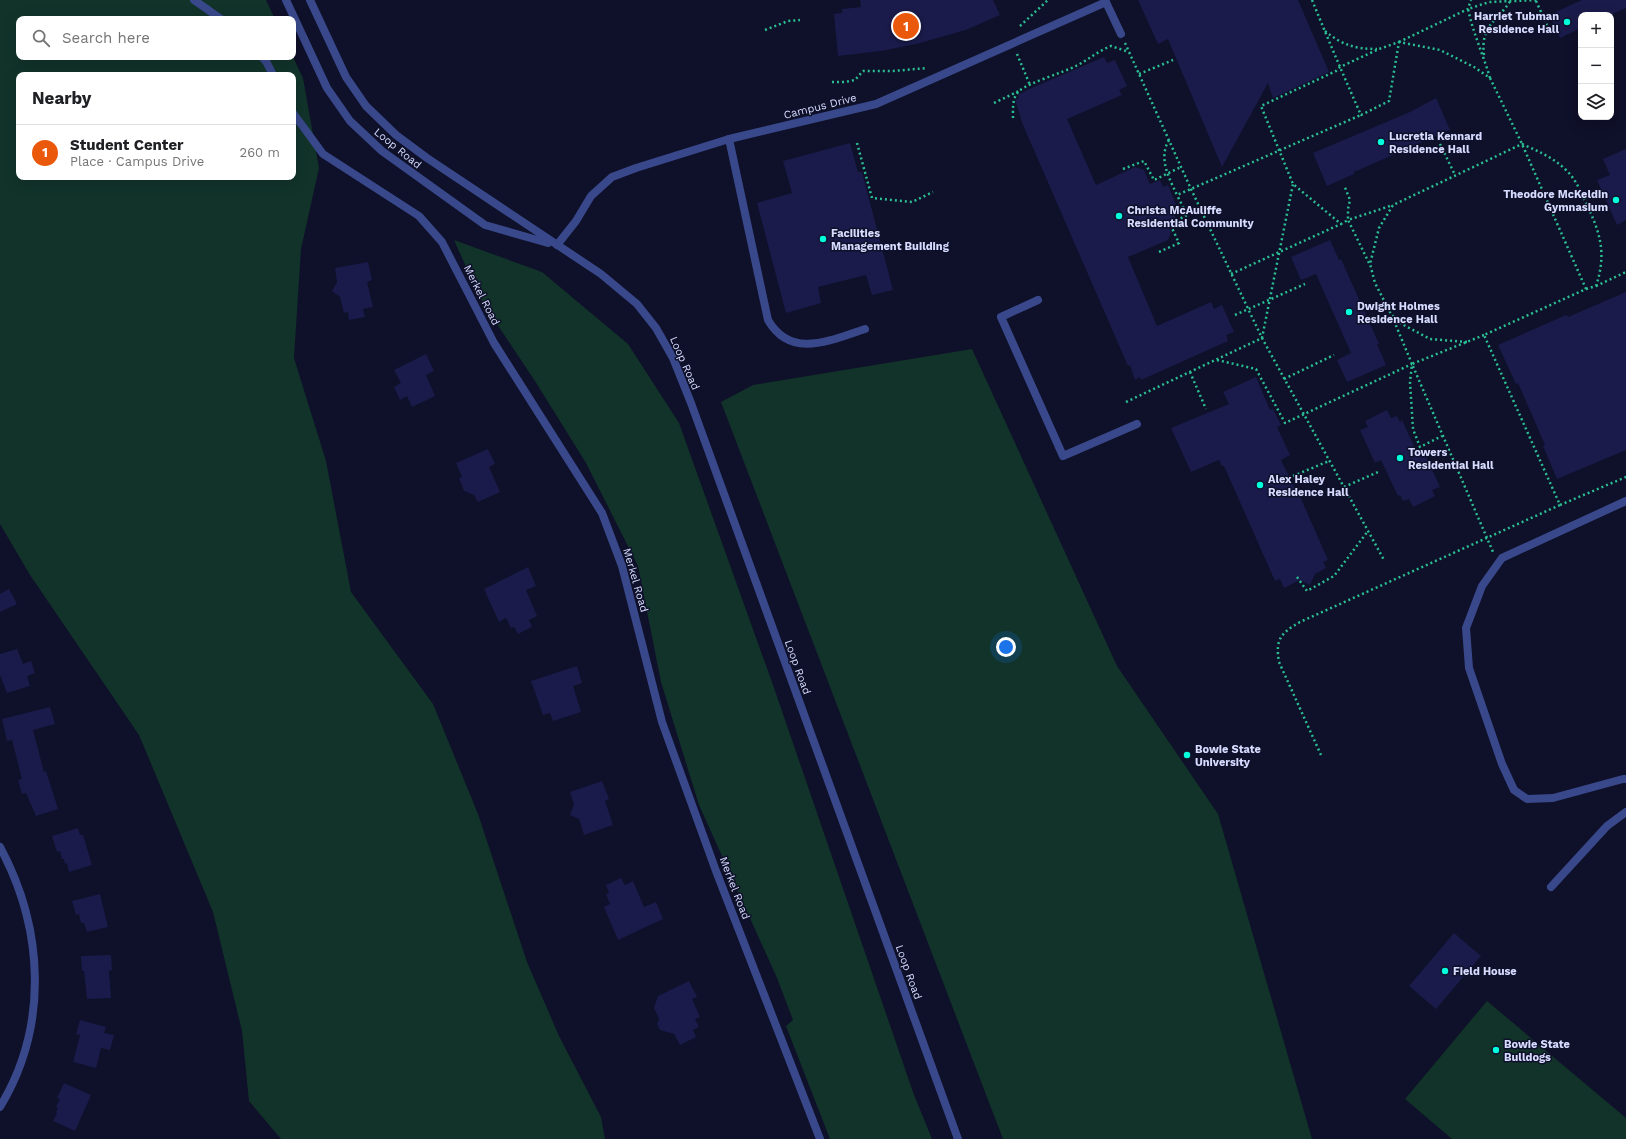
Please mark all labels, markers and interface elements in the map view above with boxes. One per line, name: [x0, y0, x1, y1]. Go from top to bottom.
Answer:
place label: Harriet Tubman Residence Hall: [1474, 10, 1559, 36]
pin: 1: [893, 11, 919, 41]
map controls: [1578, 12, 1614, 120]
button: +: [1578, 12, 1614, 48]
search box: [16, 16, 296, 60]
marker: Harriet Tubman Residence Hall: [1562, 17, 1572, 27]
icon: search: [30, 27, 52, 49]
text: Search here: [62, 29, 150, 47]
button: −: [1578, 48, 1614, 84]
button: layers: [1578, 84, 1614, 120]
text: Nearby: [32, 88, 91, 108]
street label: Campus Drive: [782, 91, 858, 122]
street label: Loop Road: [371, 125, 424, 171]
place label: Lucretia Kennard Residence Hall: [1389, 130, 1482, 156]
text: Student Center: [70, 136, 184, 154]
marker: Lucretia Kennard Residence Hall: [1376, 137, 1386, 147]
text: 1: [42, 145, 48, 160]
text: 260 m: [240, 145, 280, 160]
text: Place · Campus Drive: [70, 154, 204, 169]
place label: Theodore McKeldin Gymnasium: [1503, 188, 1608, 214]
marker: Theodore McKeldin Gymnasium: [1611, 195, 1621, 205]
place label: Christa McAuliffe Residential Community: [1127, 204, 1254, 230]
marker: Christa McAuliffe Residential Community: [1114, 211, 1124, 221]
place label: Facilities Management Building: [831, 227, 950, 253]
marker: Facilities Management Building: [818, 234, 828, 244]
street label: Merkel Road: [461, 263, 502, 328]
place label: Dwight Holmes Residence Hall: [1357, 300, 1440, 326]
marker: Dwight Holmes Residence Hall: [1344, 307, 1354, 317]
street label: Loop Road: [667, 334, 702, 392]
place label: Towers Residential Hall: [1408, 446, 1494, 472]
marker: Towers Residential Hall: [1395, 453, 1405, 463]
place label: Alex Haley Residence Hall: [1268, 473, 1349, 499]
marker: Alex Haley Residence Hall: [1255, 480, 1265, 490]
street label: Merkel Road: [620, 547, 651, 614]
your location: [996, 637, 1016, 657]
street label: Loop Road: [782, 638, 813, 696]
place label: Bowie State University: [1195, 743, 1261, 769]
marker: Bowie State University: [1182, 750, 1192, 760]
street label: Merkel Road: [717, 855, 752, 921]
street label: Loop Road: [893, 943, 924, 1001]
place label: Field House: [1453, 965, 1517, 978]
marker: Field House: [1440, 966, 1450, 976]
place label: Bowie State Bulldogs: [1504, 1038, 1570, 1064]
marker: Bowie State Bulldogs: [1491, 1045, 1501, 1055]

